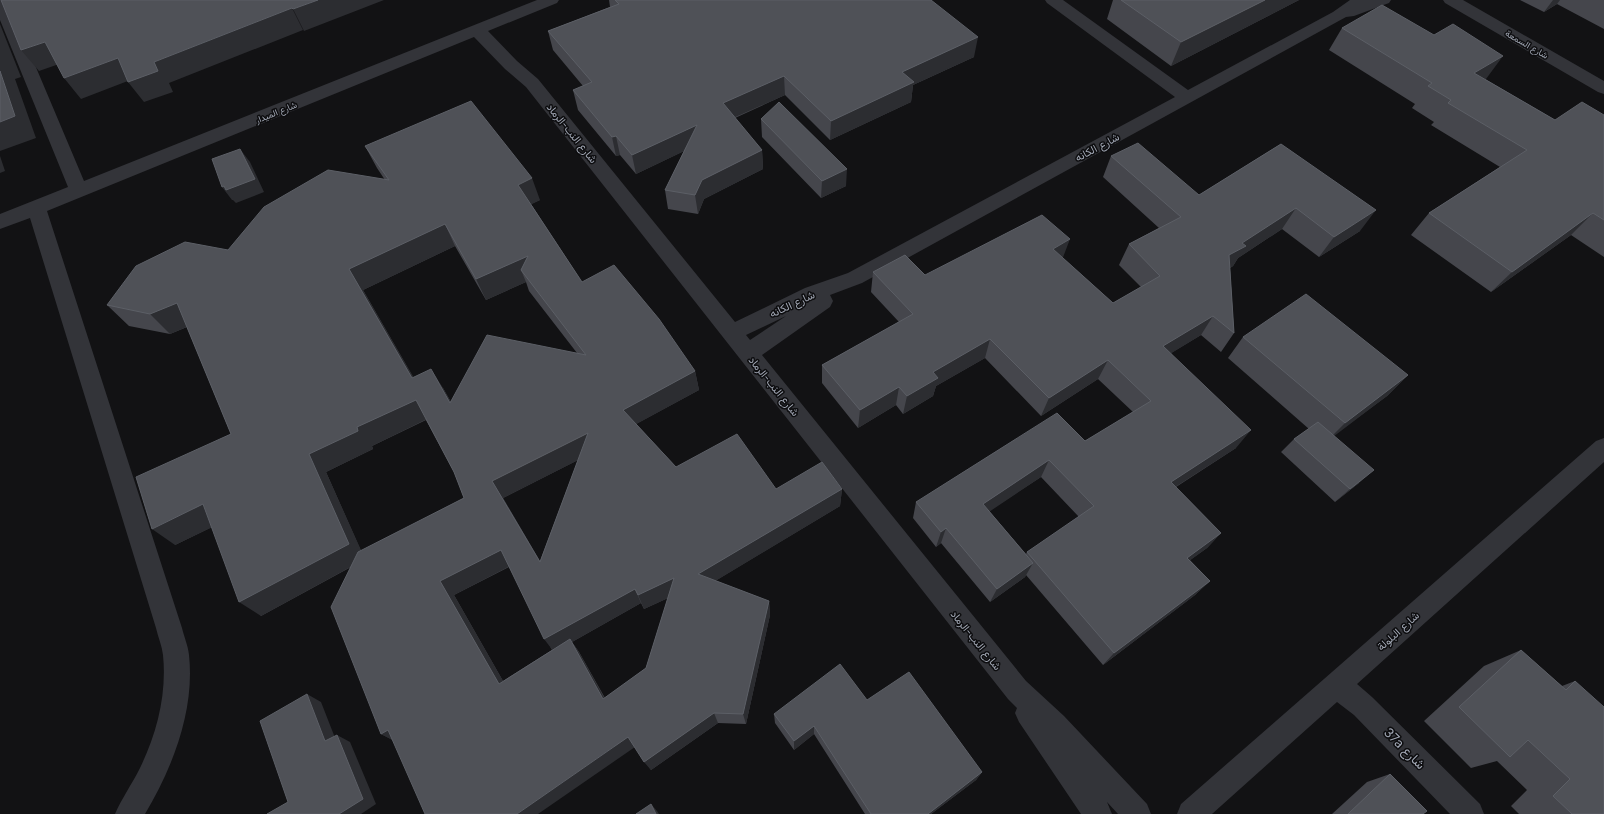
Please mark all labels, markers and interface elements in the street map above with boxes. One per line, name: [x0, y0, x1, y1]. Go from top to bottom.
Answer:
street label: شارع السمعة: [1503, 27, 1550, 62]
street label: شارع الميدار: [253, 99, 299, 127]
street label: شارع النب-الرماد: [543, 100, 601, 167]
street label: شارع الكانه: [1072, 129, 1122, 165]
street label: شارع الكانه: [767, 287, 818, 321]
street label: شارع النب-الرماد: [745, 353, 803, 420]
street label: شارع النب-الرماد: [947, 607, 1005, 674]
street label: شارع البلولة: [1374, 608, 1423, 654]
street label: 37a شارع: [1380, 724, 1429, 773]

